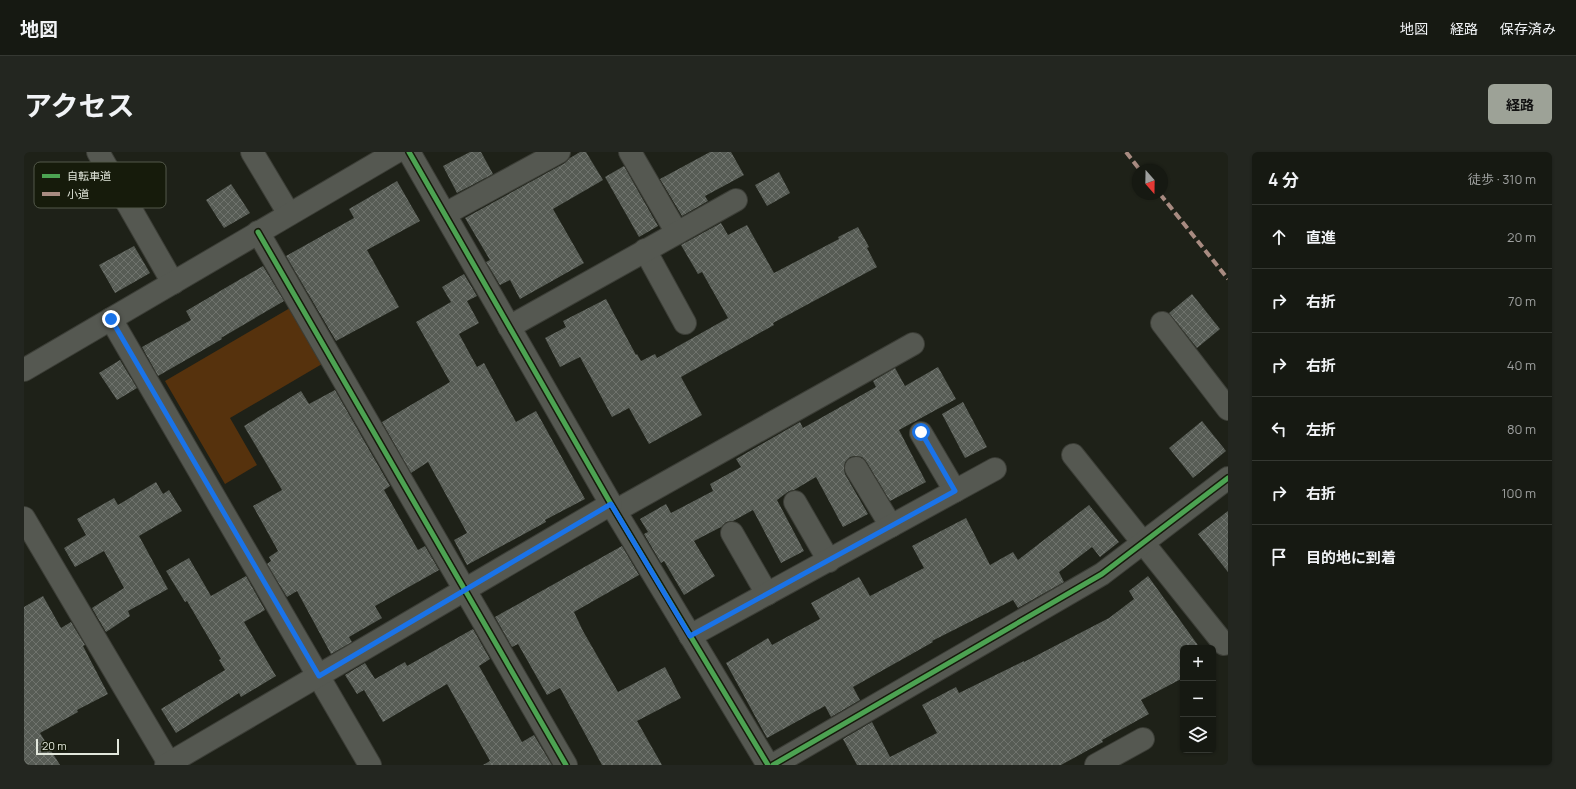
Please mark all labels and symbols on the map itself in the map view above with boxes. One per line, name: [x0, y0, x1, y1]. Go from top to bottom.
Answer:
legend: [34, 162, 166, 208]
north arrow: [1132, 164, 1168, 200]
text: 自転車道: [67, 168, 111, 183]
text: 小道: [67, 186, 89, 201]
route end: [102, 310, 120, 328]
route start: [912, 423, 930, 441]
scale bar: [36, 737, 119, 756]

